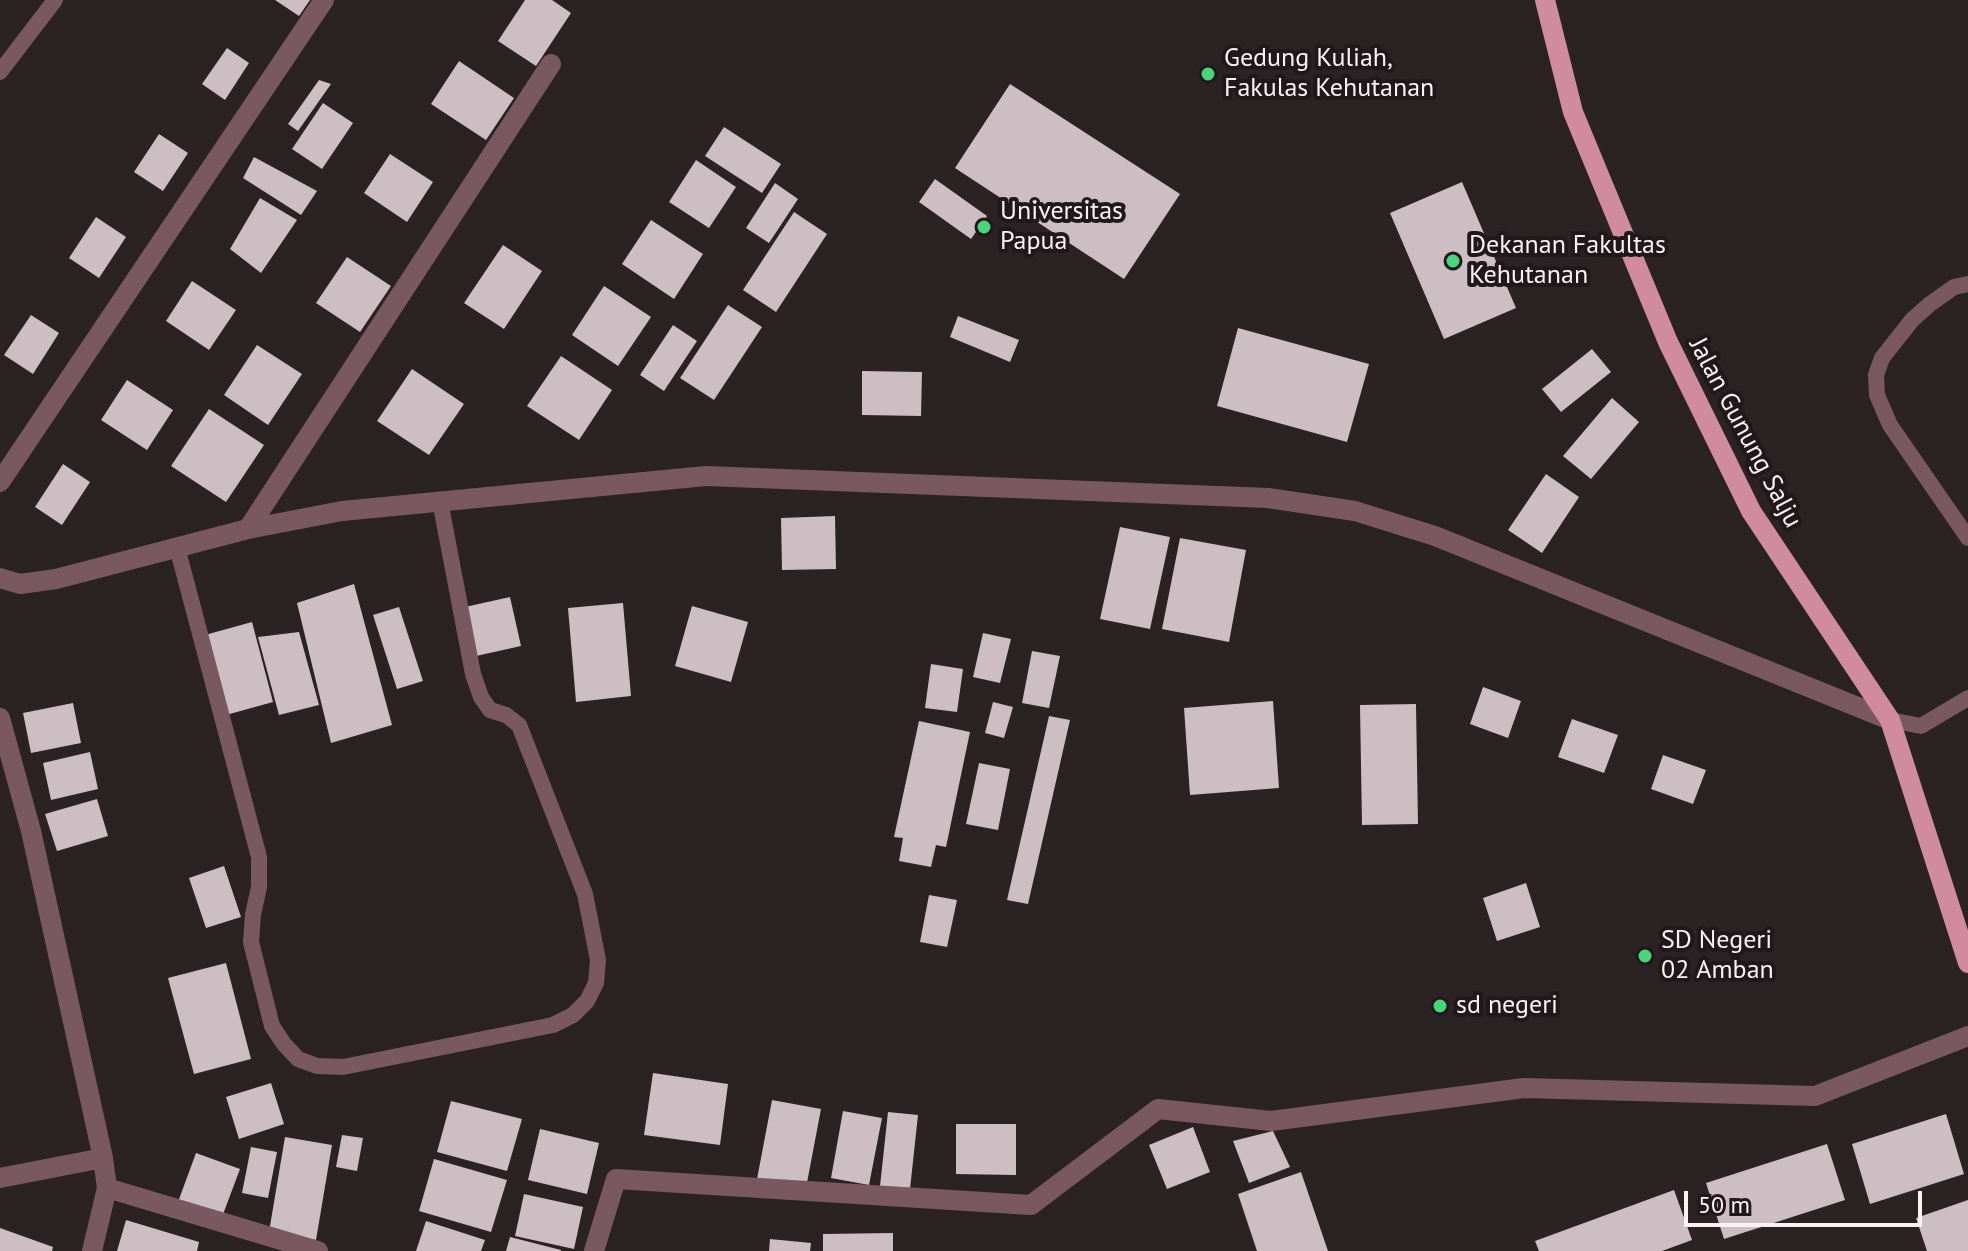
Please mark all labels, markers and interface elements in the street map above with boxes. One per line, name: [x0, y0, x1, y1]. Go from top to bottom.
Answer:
place label: Gedung Kuliah, Fakulas Kehutanan: [1224, 43, 1434, 104]
marker: Gedung Kuliah, Fakulas Kehutanan: [1199, 65, 1217, 83]
place label: Universitas Papua: [1000, 196, 1123, 258]
marker: Universitas Papua: [975, 218, 993, 236]
place label: Dekanan Fakultas Kehutanan: [1469, 230, 1666, 292]
marker: Dekanan Fakultas Kehutanan: [1444, 252, 1462, 270]
street label: Jalan Gunung Salju: [1682, 333, 1808, 533]
place label: SD Negeri 02 Amban: [1661, 925, 1774, 986]
marker: SD Negeri 02 Amban: [1636, 947, 1654, 965]
place label: sd negeri: [1456, 990, 1558, 1022]
marker: sd negeri: [1431, 997, 1449, 1015]
scale bar: [1688, 1175, 1926, 1225]
text: 50 m: [1698, 1189, 1750, 1220]

